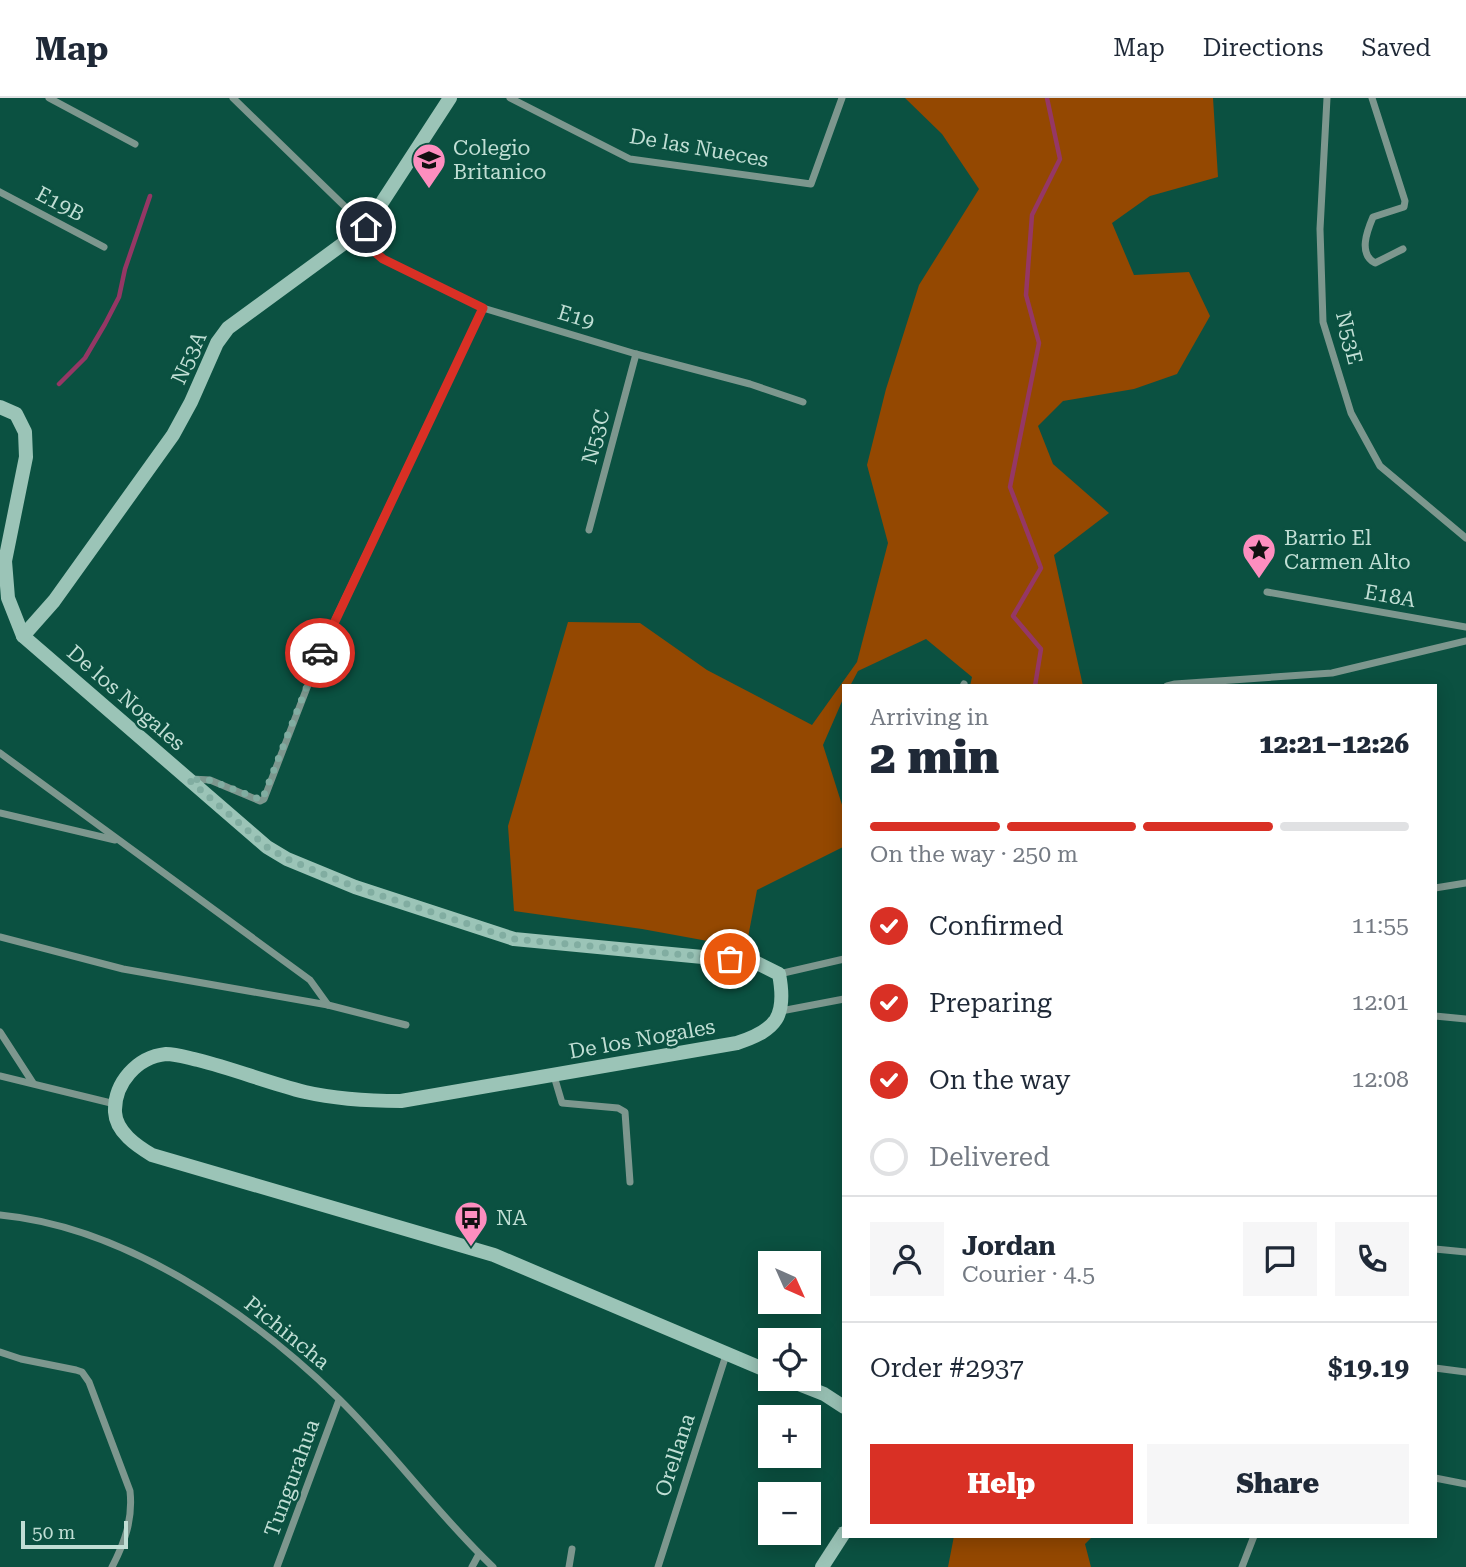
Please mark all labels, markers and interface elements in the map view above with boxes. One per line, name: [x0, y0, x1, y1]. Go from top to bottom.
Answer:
text: Map: [35, 29, 109, 68]
text: Map: [1113, 34, 1165, 62]
text: Directions: [1203, 34, 1323, 62]
text: Saved: [1361, 34, 1431, 62]
street label: De las Nueces: [628, 124, 770, 172]
place label: Colegio Britanico: [453, 136, 546, 184]
school or university icon: Colegio Britanico: [410, 141, 448, 190]
street label: E19B: [32, 181, 88, 227]
pin: [336, 197, 396, 257]
icon: home: [347, 208, 385, 246]
street label: E19: [555, 300, 597, 334]
street label: N53E: [1331, 309, 1367, 367]
street label: N53A: [167, 328, 212, 388]
street label: N53C: [577, 407, 615, 467]
place label: Barrio El Carmen Alto: [1284, 526, 1411, 574]
place icon: Barrio El Carmen Alto: [1240, 531, 1278, 580]
street label: E18A: [1362, 580, 1418, 612]
courier: [285, 618, 355, 688]
icon: car: [301, 634, 339, 672]
street label: De los Nogales: [62, 640, 190, 756]
text: Arriving in: [870, 704, 989, 731]
text: 12:21–12:26: [1259, 729, 1409, 759]
text: 2 min: [870, 730, 999, 784]
text: On the way · 250 m: [870, 841, 1078, 868]
icon: check: [870, 907, 908, 945]
text: Confirmed: [929, 911, 1064, 941]
text: 11:55: [1352, 912, 1409, 939]
pin: [700, 929, 760, 989]
icon: bag: [711, 940, 749, 978]
icon: check: [870, 984, 908, 1022]
text: Preparing: [929, 988, 1052, 1018]
text: 12:01: [1352, 989, 1409, 1016]
street label: De los Nogales: [567, 1014, 717, 1064]
icon: check: [870, 1061, 908, 1099]
text: On the way: [929, 1065, 1070, 1095]
text: 12:08: [1352, 1066, 1409, 1093]
text: Delivered: [929, 1142, 1050, 1172]
bus stop icon: NA: [452, 1199, 490, 1248]
place label: NA: [496, 1206, 528, 1230]
button: person: [870, 1222, 944, 1296]
button: chat: [1243, 1222, 1317, 1296]
button: phone: [1335, 1222, 1409, 1296]
text: Jordan: [962, 1231, 1056, 1261]
north arrow: [758, 1251, 821, 1314]
map controls: [758, 1251, 821, 1545]
text: Courier · 4.5: [962, 1261, 1095, 1288]
street label: Pichincha: [240, 1291, 335, 1375]
button: locate: [758, 1328, 821, 1391]
text: Order #2937: [870, 1353, 1024, 1383]
text: $19.19: [1328, 1353, 1409, 1383]
button: +: [758, 1405, 821, 1468]
street label: Orellana: [650, 1410, 700, 1499]
street label: Tungurahua: [260, 1415, 325, 1540]
button: Help: [870, 1444, 1133, 1524]
button: Share: [1147, 1444, 1409, 1524]
button: −: [758, 1482, 821, 1545]
scale bar: [21, 1518, 128, 1550]
text: 50 m: [32, 1521, 75, 1544]

